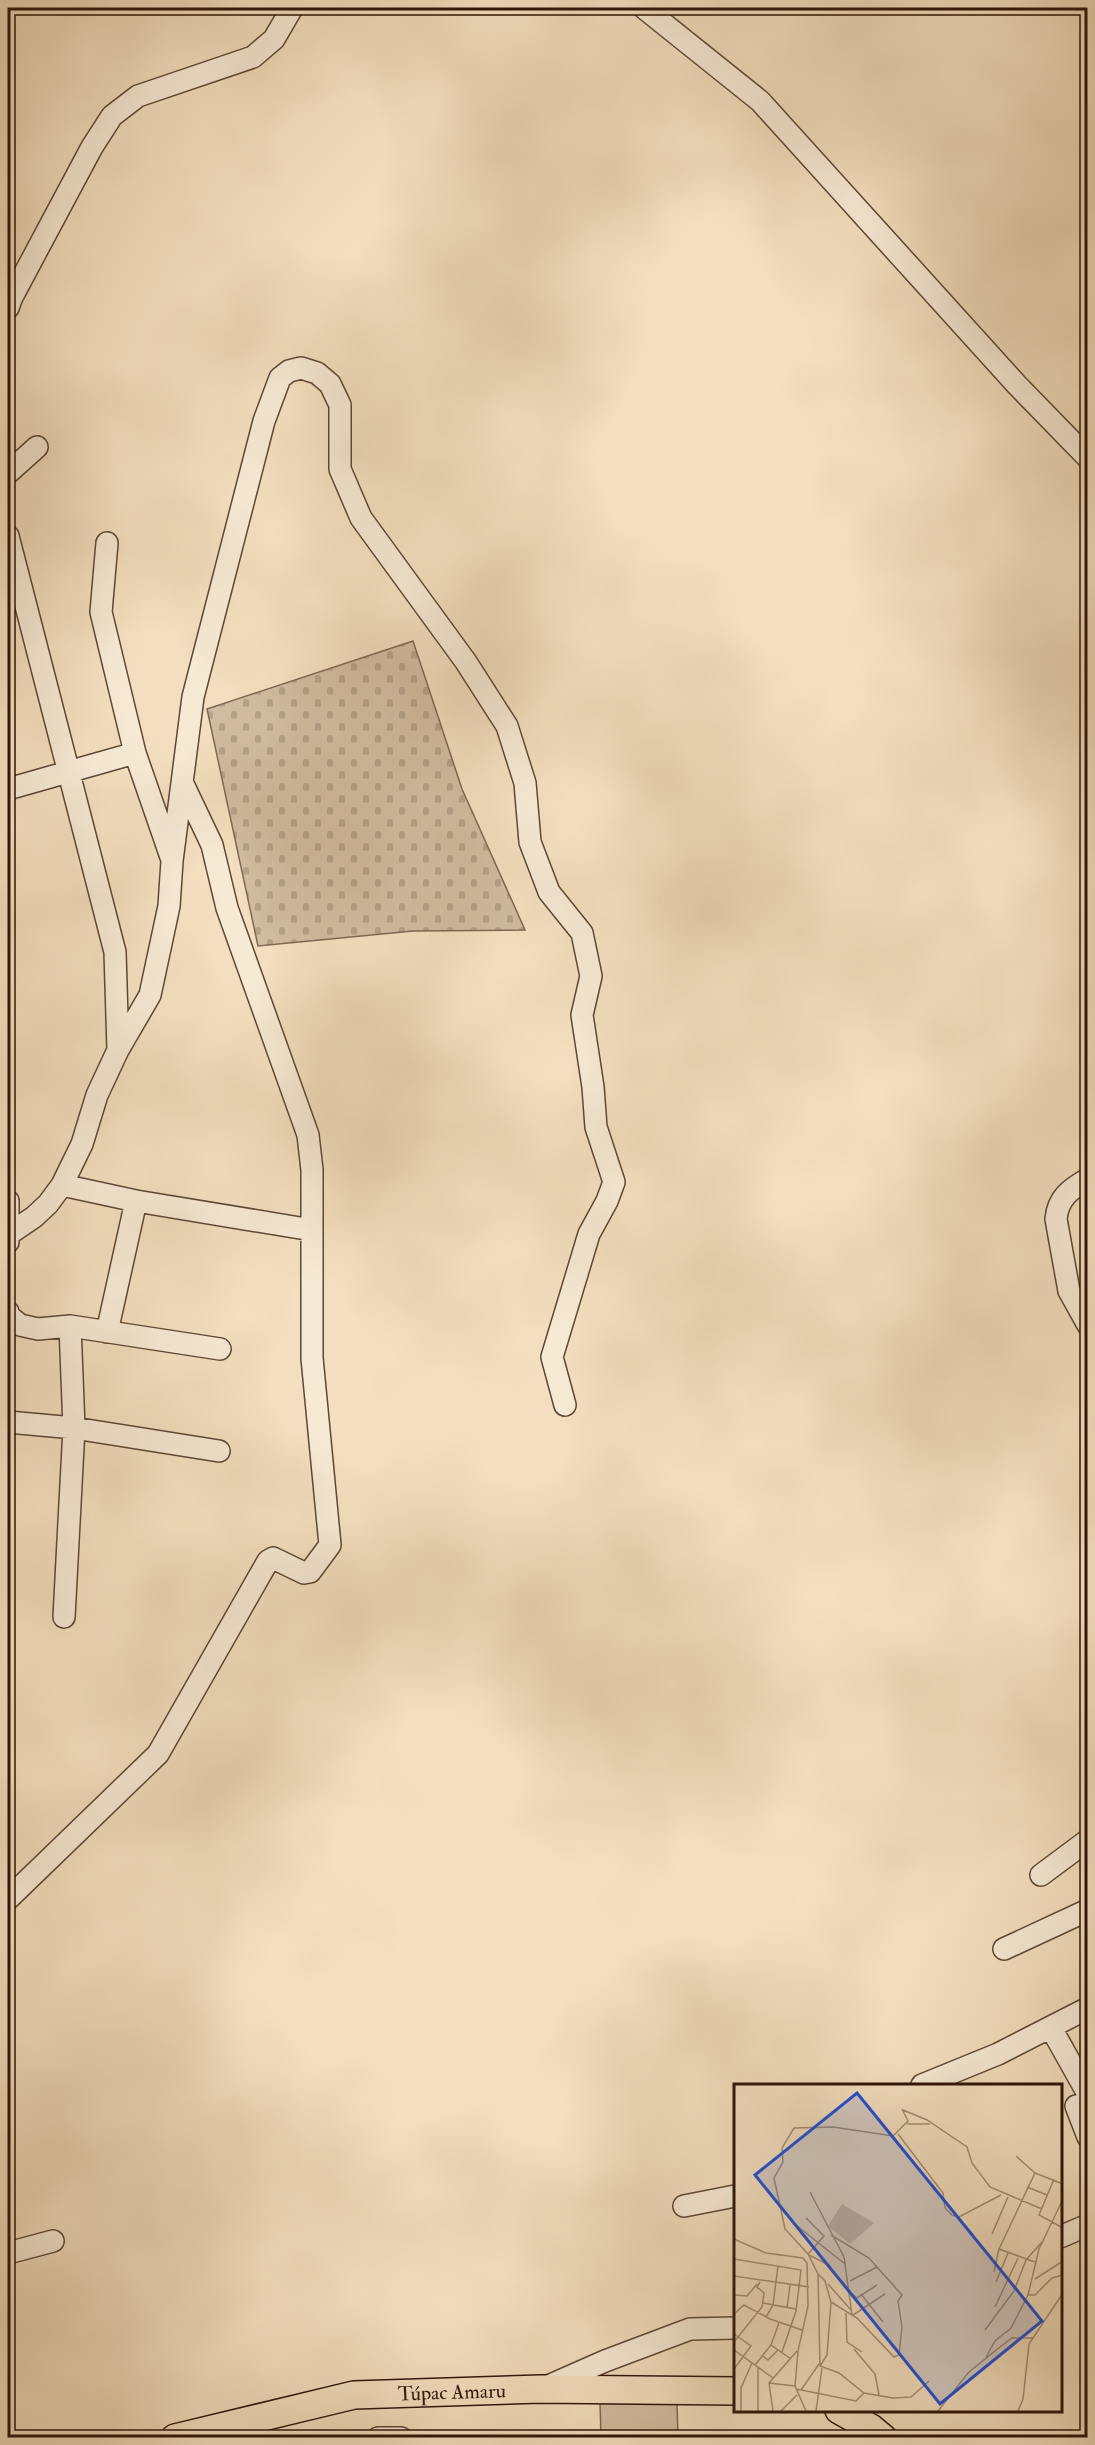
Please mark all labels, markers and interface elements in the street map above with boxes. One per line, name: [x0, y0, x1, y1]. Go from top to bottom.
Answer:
inset map: [734, 2084, 1062, 2412]
street label: Túpac Amaru: [397, 2378, 506, 2407]

